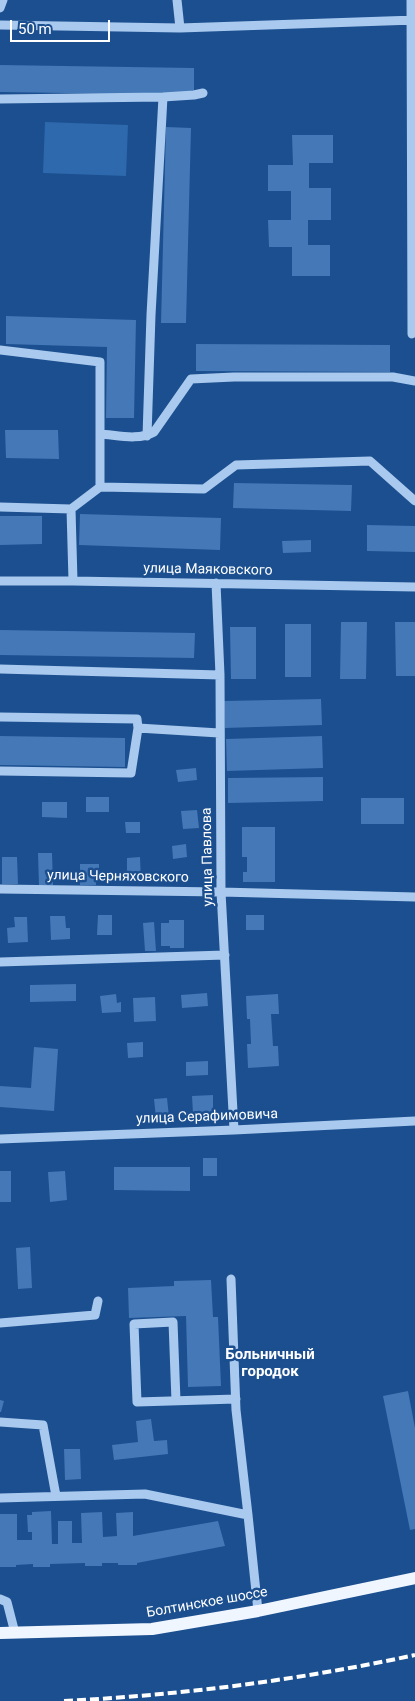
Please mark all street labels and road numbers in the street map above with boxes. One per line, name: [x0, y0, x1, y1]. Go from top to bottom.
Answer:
street label: улица Маяковского: [143, 560, 273, 580]
street label: улица Павлова: [199, 807, 217, 907]
street label: улица Черняховского: [47, 867, 189, 887]
street label: улица Серафимовича: [136, 1106, 278, 1128]
street label: Болтинское шоссе: [145, 1584, 269, 1622]

